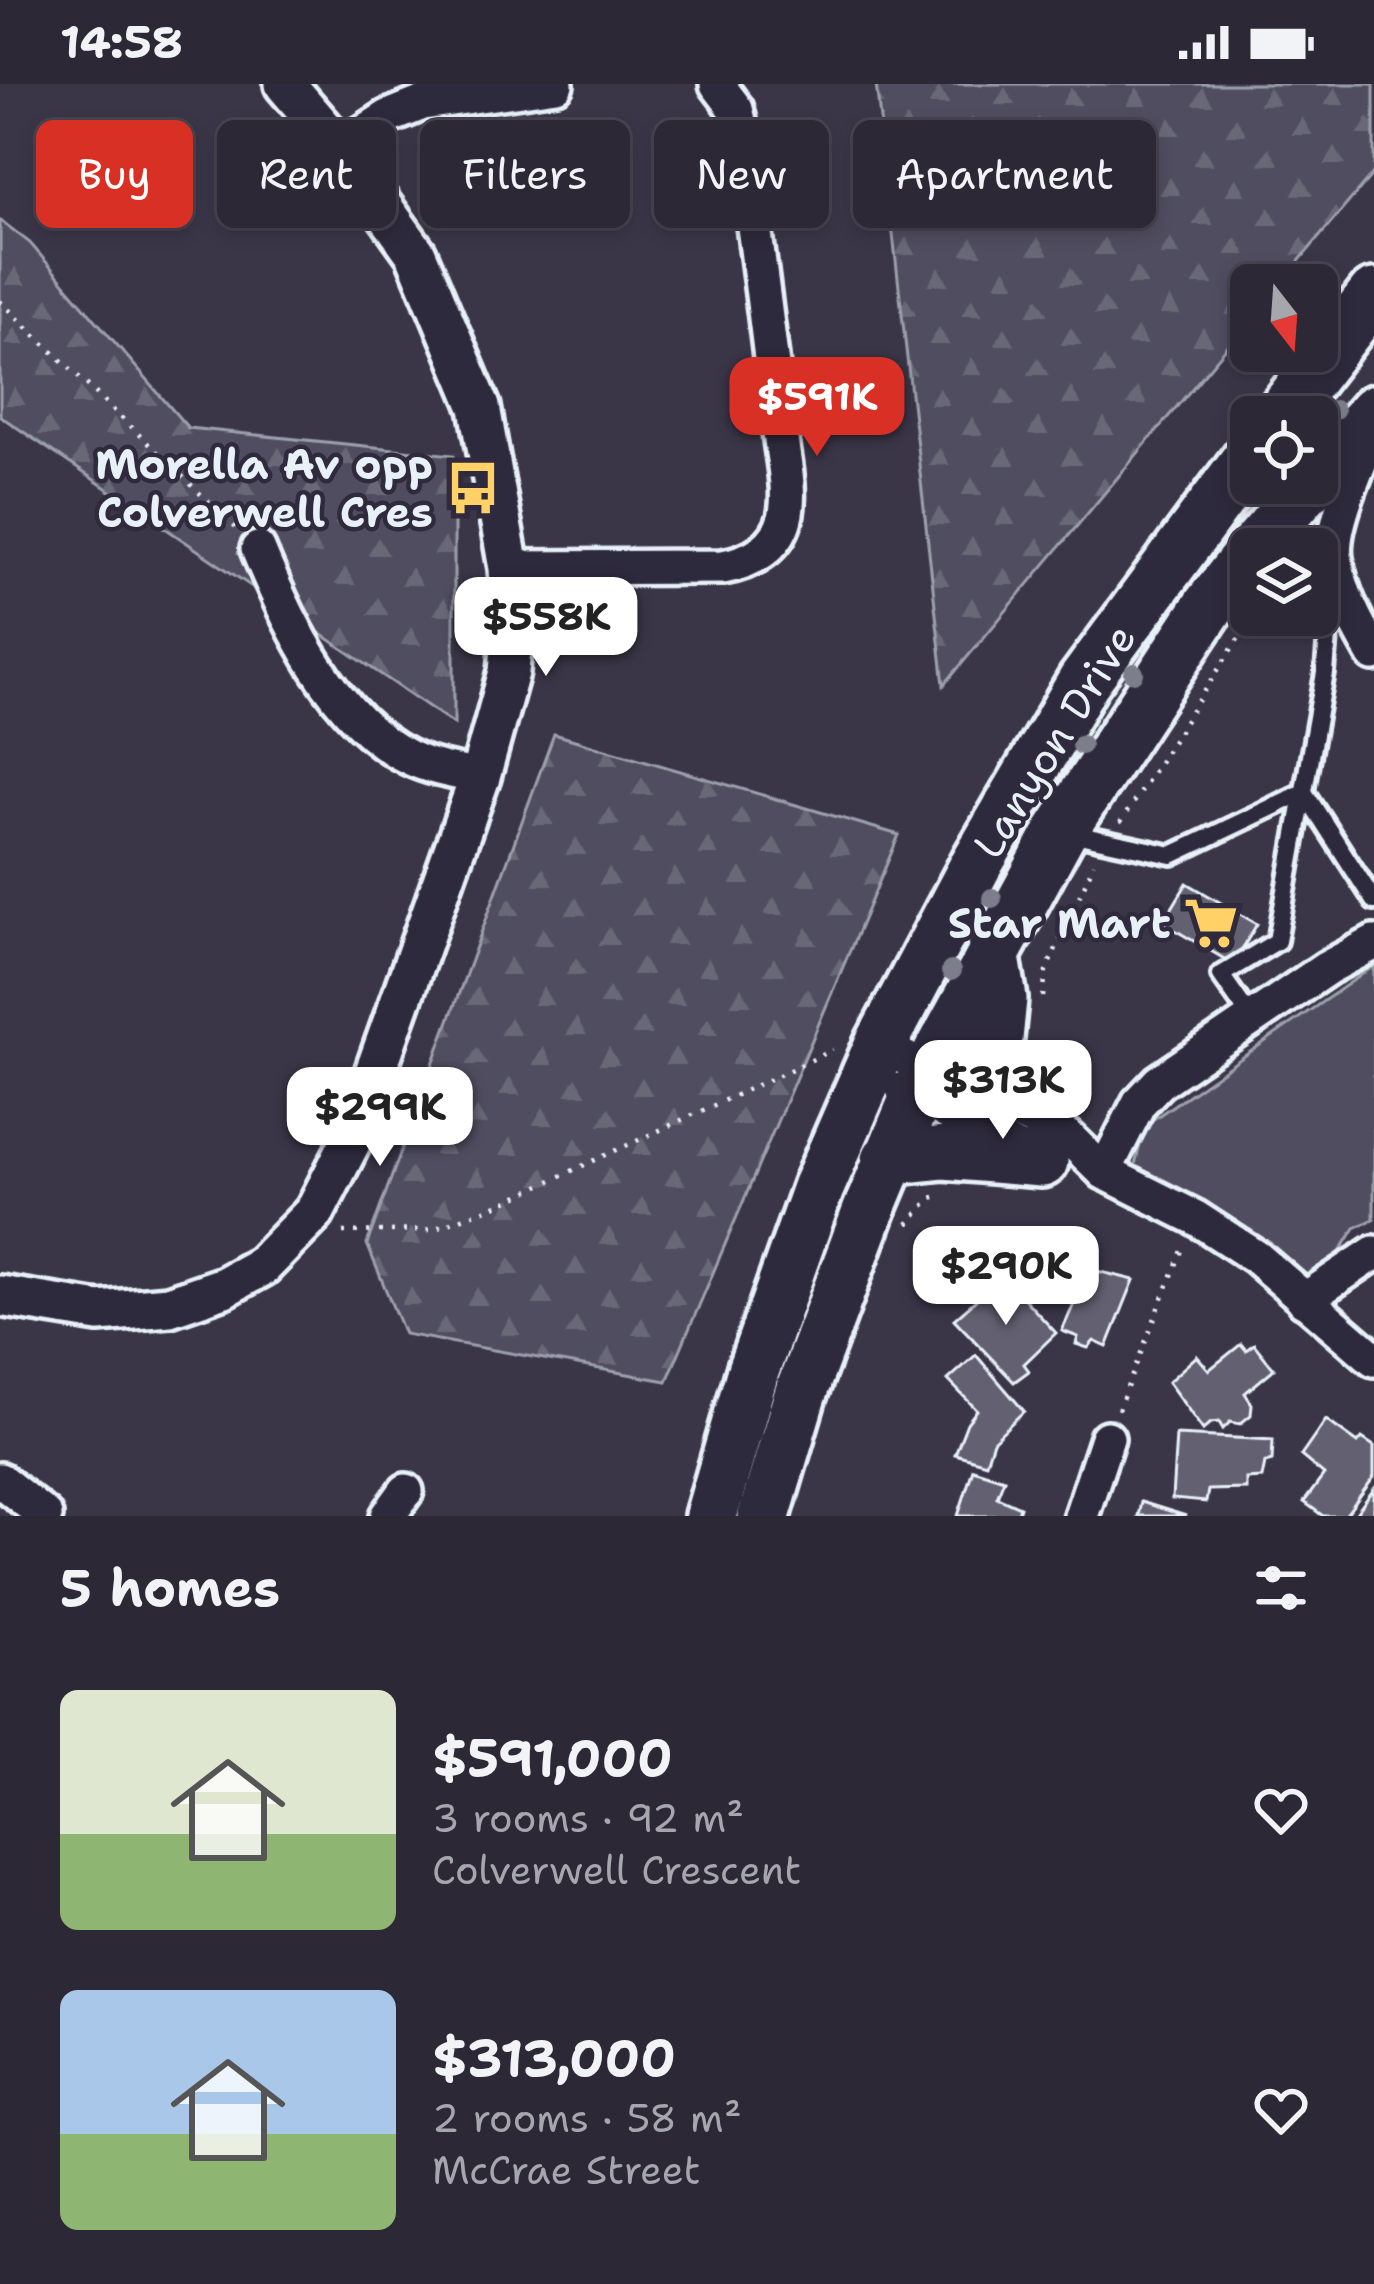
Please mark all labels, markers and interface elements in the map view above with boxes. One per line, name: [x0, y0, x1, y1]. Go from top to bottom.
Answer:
text: 14:58: [60, 12, 183, 72]
chip: Buy: [36, 120, 193, 228]
chip: Rent: [217, 120, 396, 228]
chip: Filters: [420, 120, 630, 228]
chip: New: [654, 120, 829, 228]
chip: Apartment: [853, 120, 1156, 228]
north arrow: [1230, 264, 1338, 372]
map controls: [1230, 264, 1338, 636]
pin: $591K: [733, 357, 901, 459]
text: $591K: [756, 370, 878, 422]
button: locate: [1230, 396, 1338, 504]
place label: Morella Av opp Colverwell Cres: [95, 436, 433, 540]
bus stop icon: Morella Av opp Colverwell Cres: [444, 459, 502, 517]
button: layers: [1230, 528, 1338, 636]
pin: $558K: [462, 577, 630, 679]
text: $558K: [481, 590, 611, 642]
street label: Lanyon Drive: [960, 613, 1148, 869]
supermarket icon: Star Mart: [1182, 894, 1240, 952]
place label: Star Mart: [948, 895, 1171, 951]
pin: $313K: [919, 1040, 1087, 1142]
text: $313K: [942, 1053, 1064, 1105]
pin: $299K: [296, 1067, 464, 1169]
text: $299K: [314, 1080, 446, 1132]
pin: $290K: [922, 1226, 1090, 1328]
text: $290K: [940, 1239, 1072, 1291]
text: 5 homes: [60, 1554, 280, 1622]
icon: filters: [1248, 1555, 1314, 1621]
text: $591,000: [432, 1724, 673, 1792]
icon: home: [156, 1738, 300, 1882]
icon: heart: [1248, 1777, 1314, 1843]
text: 3 rooms · 92 m²: [432, 1792, 744, 1844]
text: Colverwell Crescent: [432, 1844, 801, 1896]
text: $313,000: [432, 2024, 676, 2092]
icon: home: [156, 2038, 300, 2182]
icon: heart: [1248, 2077, 1314, 2143]
text: 2 rooms · 58 m²: [432, 2092, 742, 2144]
text: McCrae Street: [432, 2144, 701, 2196]

